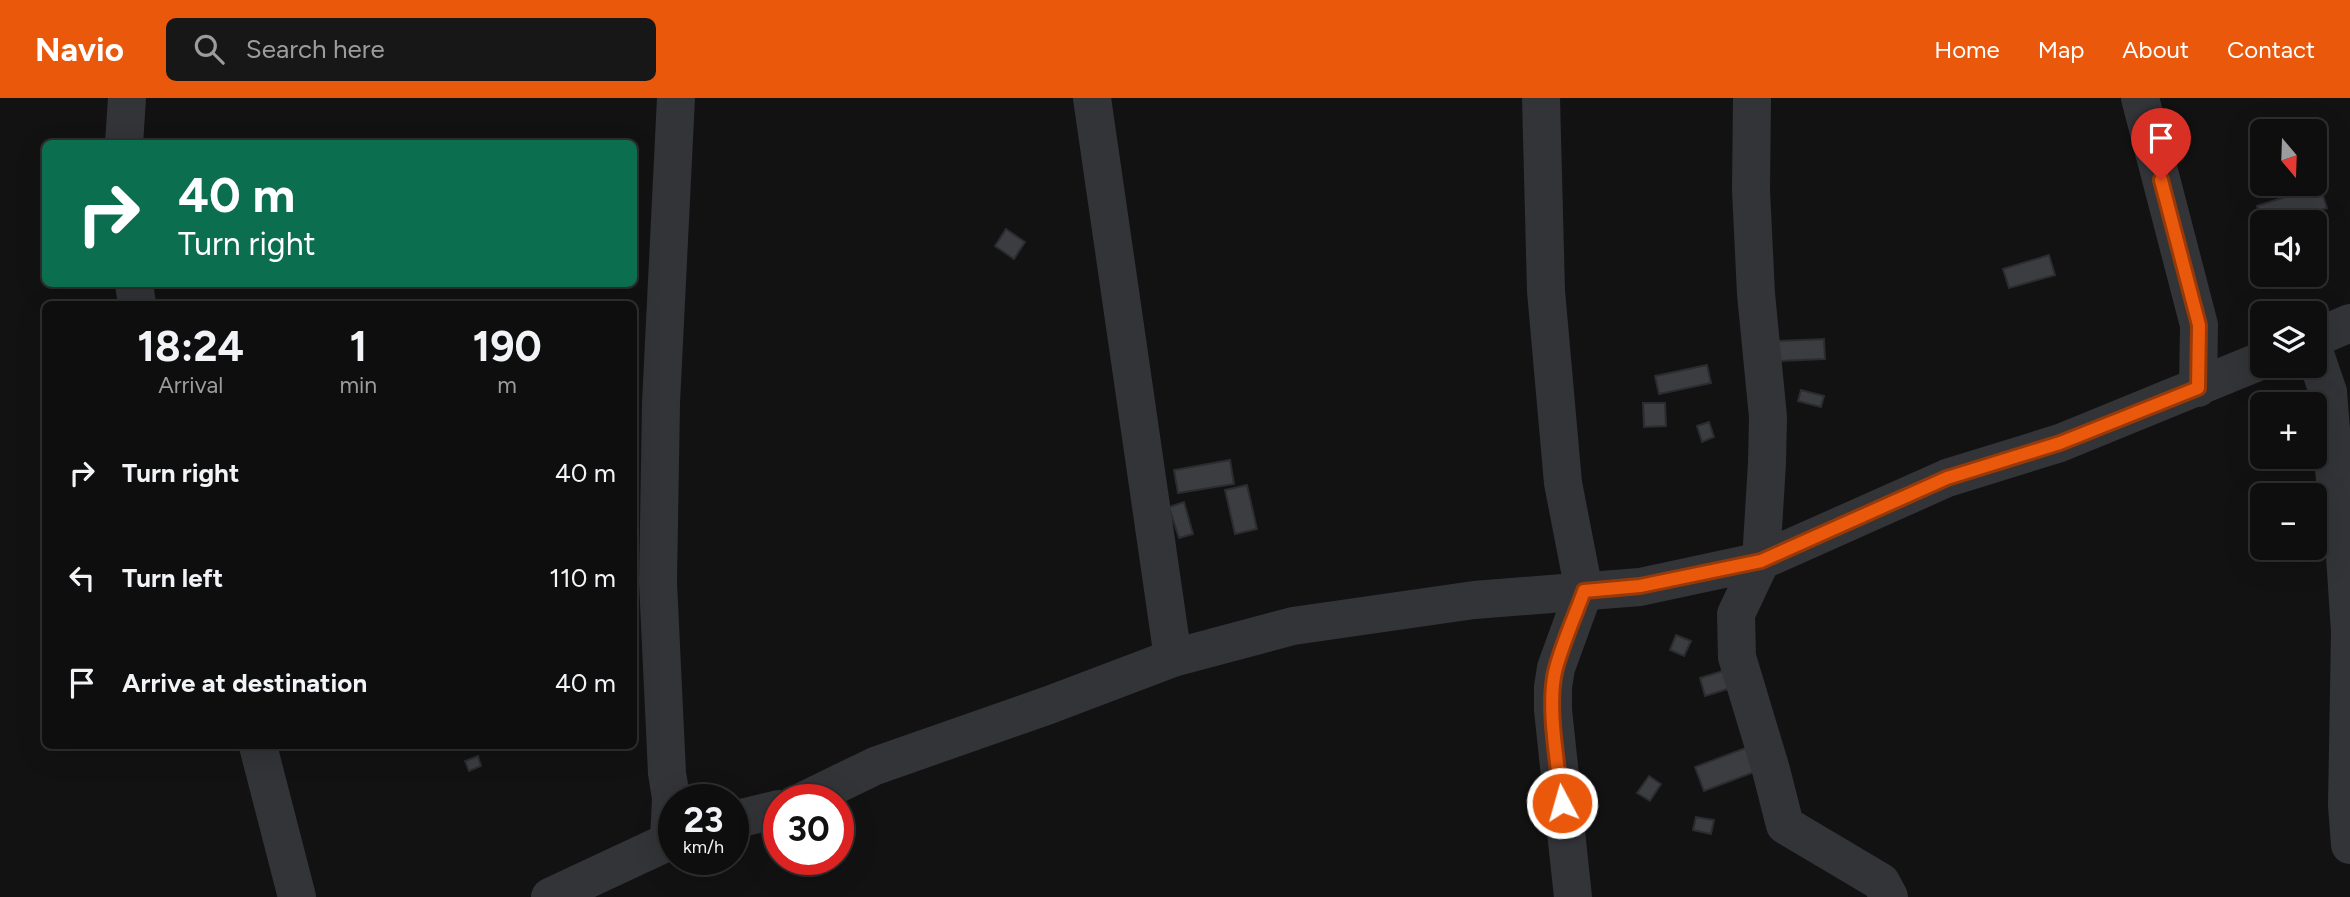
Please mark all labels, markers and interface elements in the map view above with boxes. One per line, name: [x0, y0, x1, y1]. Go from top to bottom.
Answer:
search box: [166, 18, 656, 81]
text: Navio: [35, 30, 124, 69]
icon: search: [190, 30, 228, 68]
text: Search here: [246, 33, 385, 65]
text: Home: [1934, 35, 2000, 64]
text: Map: [2038, 35, 2084, 64]
text: About: [2122, 35, 2189, 64]
text: Contact: [2227, 35, 2315, 64]
pin: [2131, 108, 2191, 180]
icon: arrive: [2142, 119, 2180, 157]
north arrow: [2250, 119, 2328, 196]
map controls: [2250, 119, 2327, 560]
text: 40 m: [178, 165, 295, 224]
icon: right: [63, 168, 154, 259]
button: sound: [2250, 210, 2327, 287]
text: Turn right: [178, 225, 316, 263]
button: layers: [2250, 301, 2327, 378]
text: 18:24: [137, 321, 244, 372]
text: 1: [349, 321, 367, 372]
text: 190: [472, 321, 542, 372]
text: Arrival: [158, 371, 223, 399]
text: min: [339, 371, 377, 399]
text: m: [497, 371, 517, 399]
button: +: [2250, 392, 2327, 469]
icon: right: [63, 454, 101, 492]
text: Turn right: [122, 457, 239, 489]
text: 40 m: [555, 457, 616, 489]
button: −: [2250, 483, 2327, 560]
icon: left: [63, 559, 101, 597]
text: Turn left: [122, 562, 223, 594]
text: 110 m: [549, 562, 616, 594]
icon: arrive: [63, 664, 101, 702]
text: Arrive at destination: [122, 667, 367, 699]
text: 40 m: [555, 667, 616, 699]
position arrow: [1525, 766, 1599, 840]
speed limit sign: 30: [763, 784, 854, 875]
text: 23: [684, 799, 723, 841]
text: km/h: [683, 836, 724, 858]

